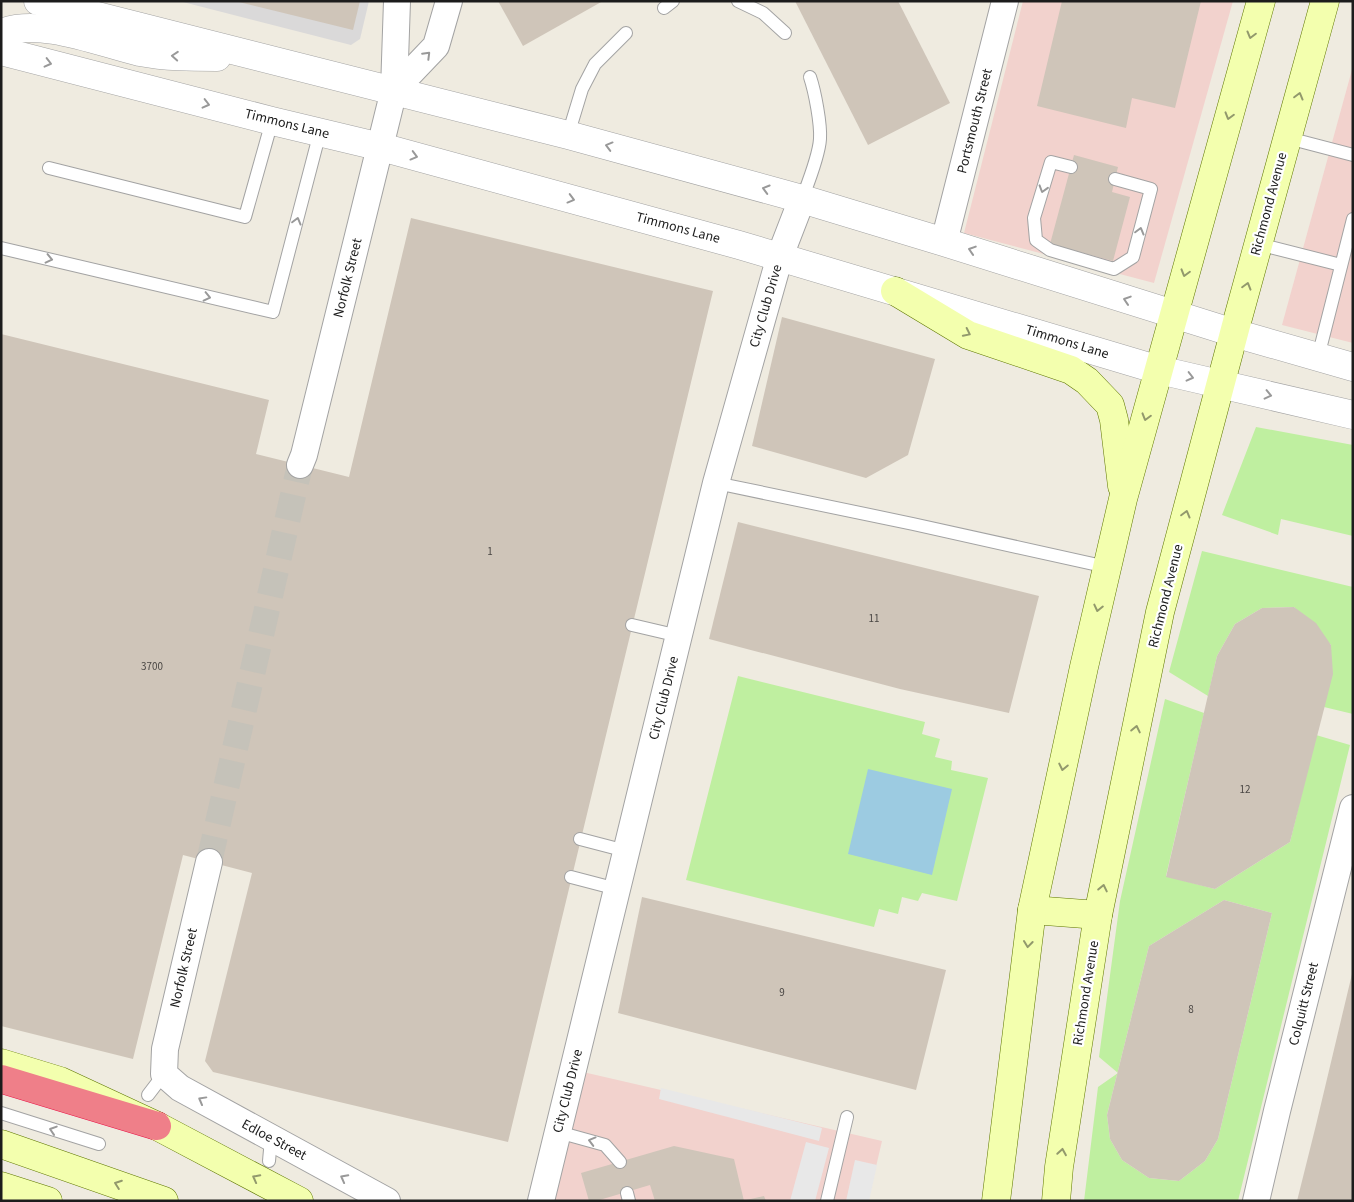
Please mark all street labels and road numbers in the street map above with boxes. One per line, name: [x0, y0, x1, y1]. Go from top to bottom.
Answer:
street label: Portsmouth Street: [952, 66, 998, 176]
street label: Timmons Lane: [243, 104, 331, 144]
street label: Richmond Avenue: [1246, 150, 1292, 258]
street label: Timmons Lane: [634, 207, 722, 249]
street label: Norfolk Street: [328, 236, 368, 320]
street label: City Club Drive: [745, 262, 787, 350]
street label: Timmons Lane: [1023, 320, 1111, 364]
street label: Richmond Avenue: [1143, 542, 1189, 650]
street label: City Club Drive: [644, 654, 684, 742]
street label: Norfolk Street: [165, 926, 203, 1010]
street label: Richmond Avenue: [1068, 939, 1104, 1047]
street label: Colquitt Street: [1284, 960, 1324, 1048]
street label: City Club Drive: [548, 1047, 588, 1135]
street label: Edloe Street: [238, 1115, 310, 1166]

